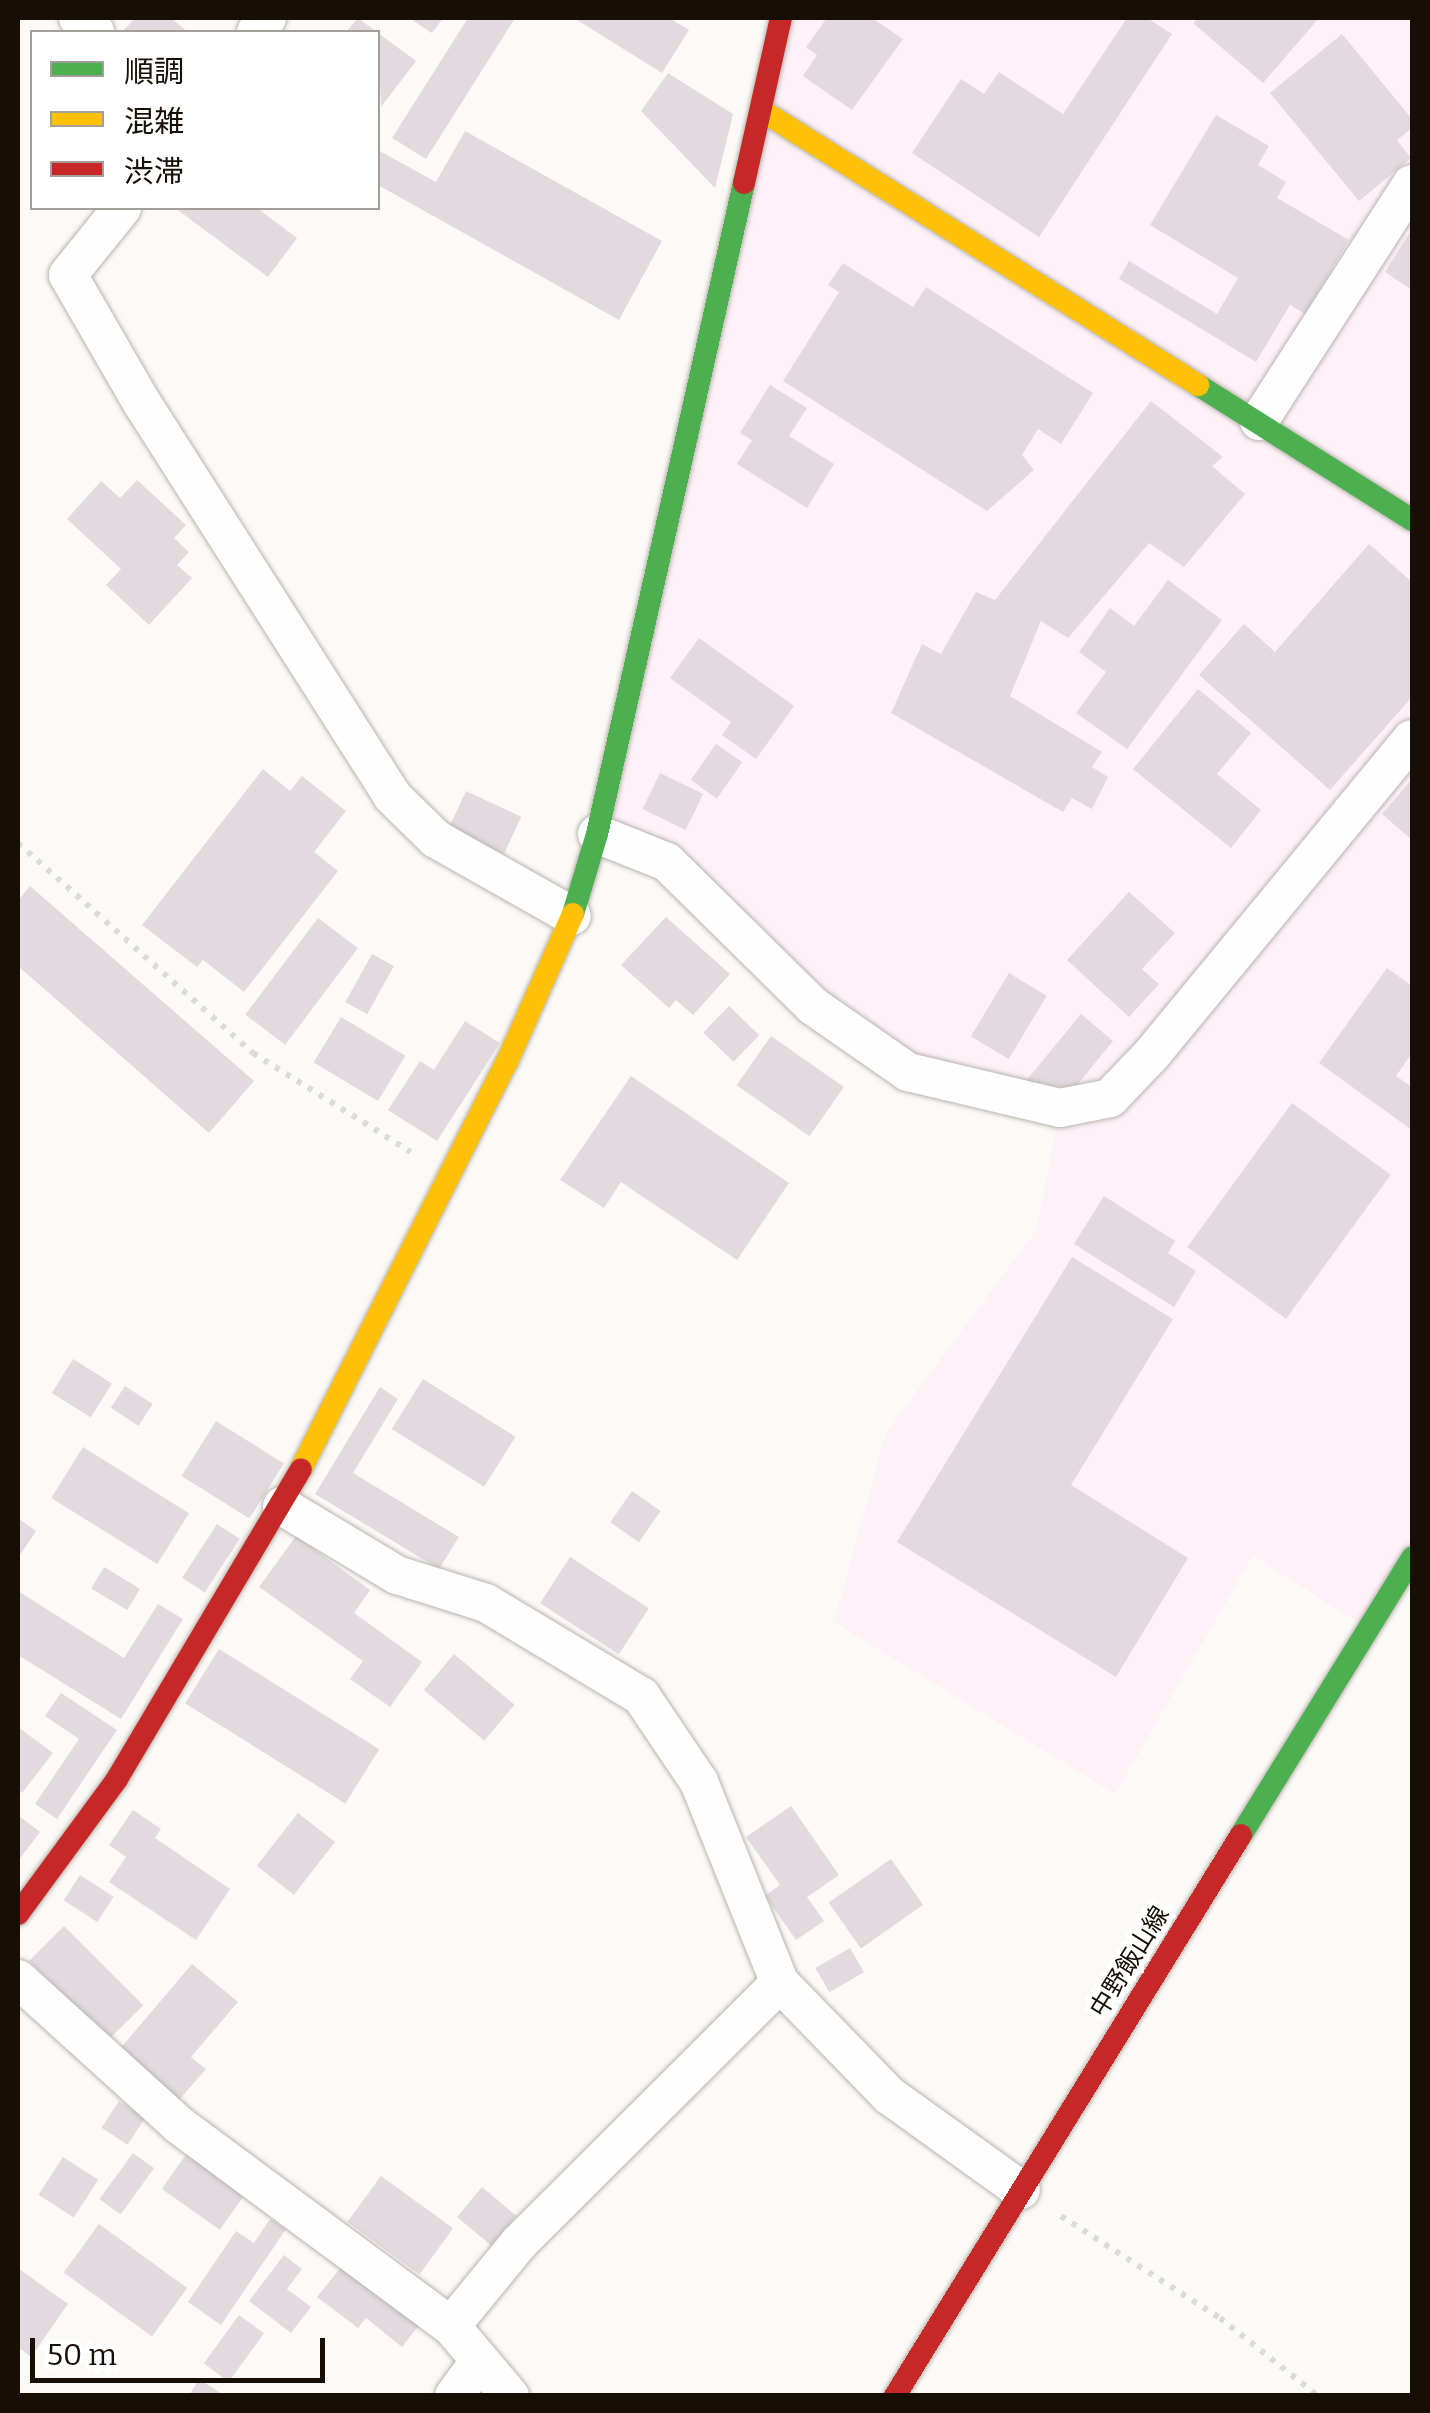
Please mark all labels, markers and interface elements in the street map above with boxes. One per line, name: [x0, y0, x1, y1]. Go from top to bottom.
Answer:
legend: [30, 30, 380, 210]
text: 順調: [124, 54, 184, 90]
text: 混雑: [124, 104, 184, 140]
text: 渋滞: [124, 154, 184, 190]
street label: 中野飯山線: [1084, 1901, 1176, 2023]
scale bar: [35, 2318, 330, 2380]
text: 50 m: [47, 2337, 117, 2373]

